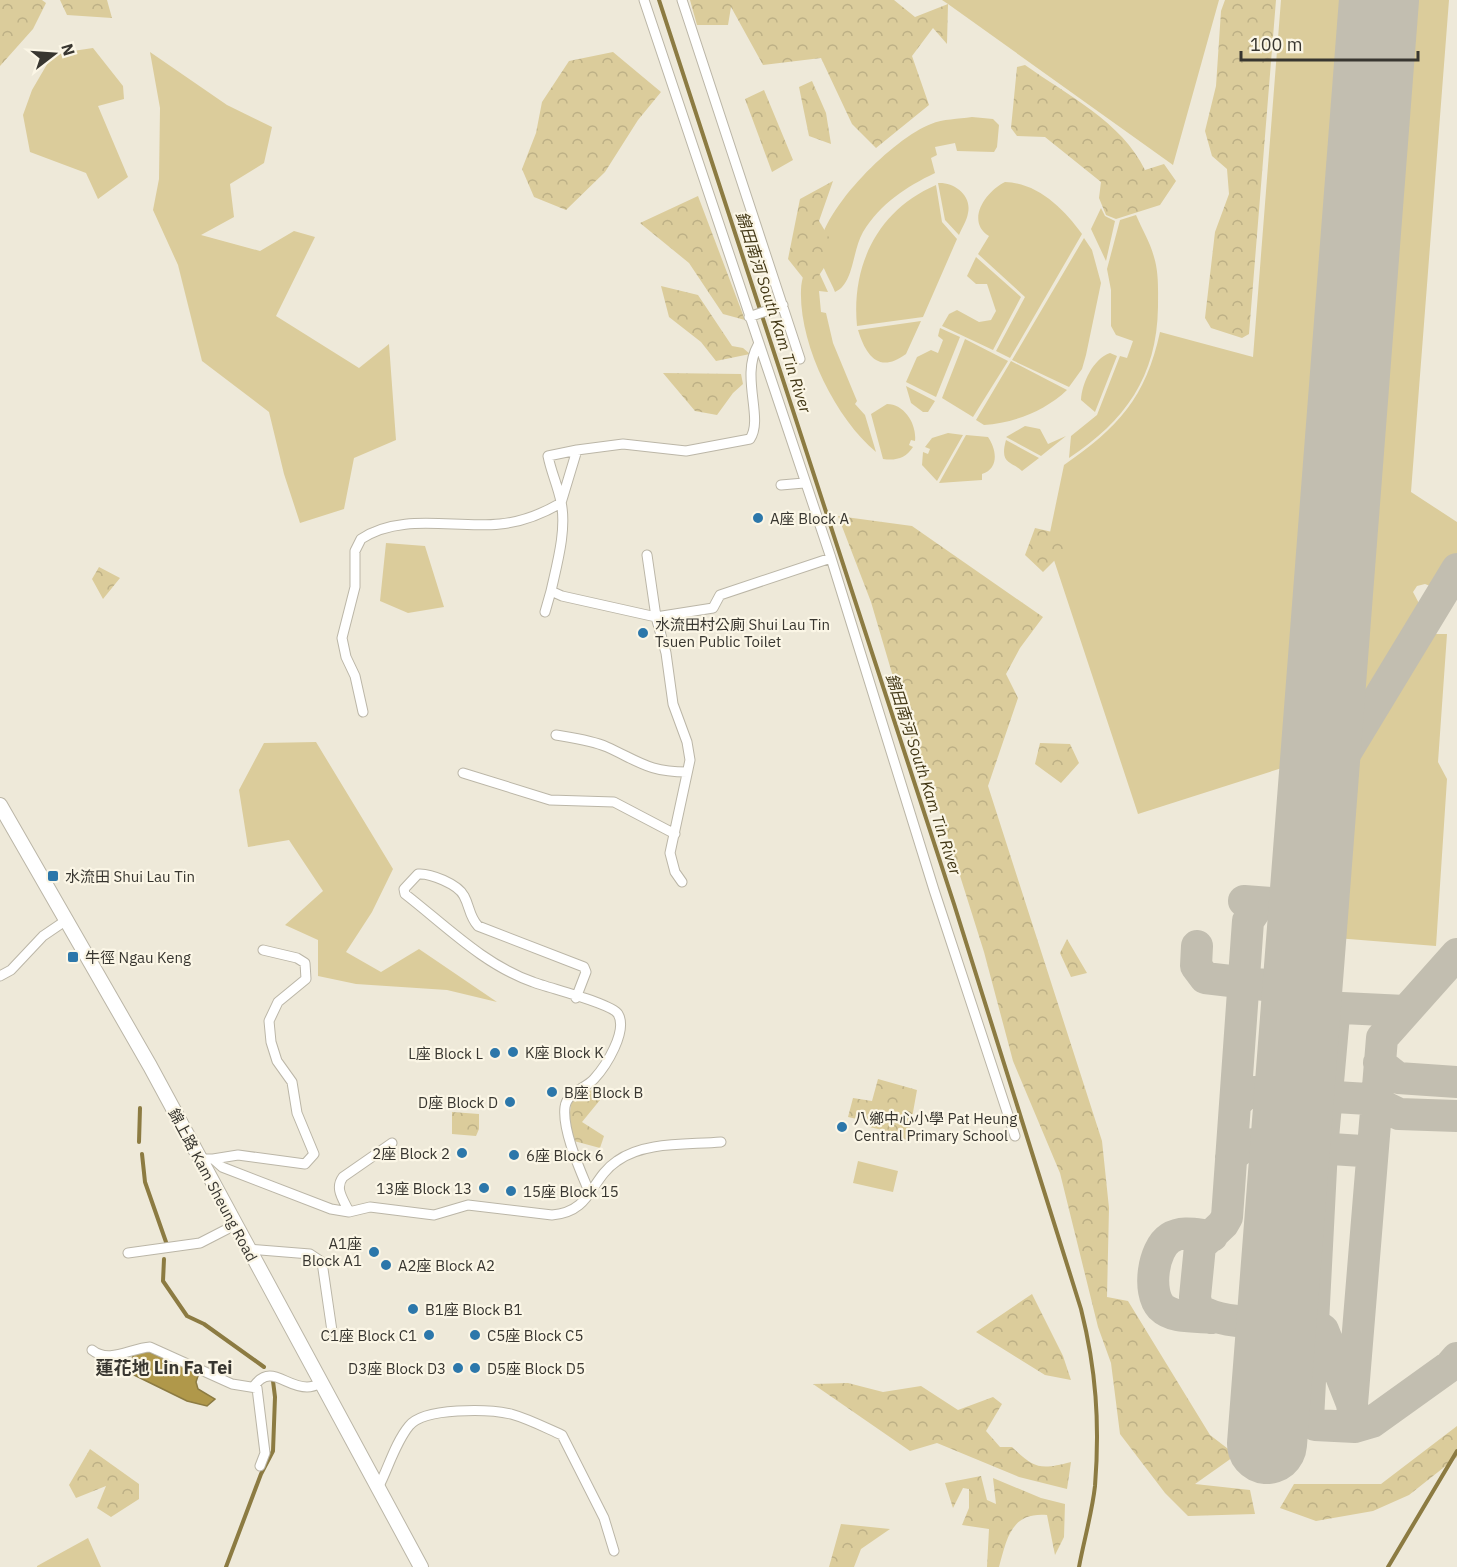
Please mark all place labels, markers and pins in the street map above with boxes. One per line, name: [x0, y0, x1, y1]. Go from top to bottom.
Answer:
place label: A座 Block A: [770, 509, 849, 528]
marker: A座 Block A: [751, 511, 765, 525]
place label: 水流田村公廁 Shui Lau Tin Tsuen Public Toilet: [655, 615, 830, 651]
marker: 水流田村公廁 Shui Lau Tin Tsuen Public Toilet: [636, 626, 650, 640]
place label: 水流田 Shui Lau Tin: [65, 867, 195, 886]
marker: 水流田 Shui Lau Tin: [46, 869, 60, 883]
place label: 牛徑 Ngau Keng: [85, 948, 191, 967]
marker: 牛徑 Ngau Keng: [66, 950, 80, 964]
place label: K座 Block K: [525, 1043, 604, 1062]
place label: L座 Block L: [408, 1044, 483, 1063]
marker: K座 Block K: [506, 1045, 520, 1059]
marker: L座 Block L: [488, 1046, 502, 1060]
place label: B座 Block B: [564, 1083, 643, 1102]
marker: B座 Block B: [545, 1085, 559, 1099]
place label: D座 Block D: [418, 1093, 498, 1112]
marker: D座 Block D: [503, 1095, 517, 1109]
place label: 八鄉中心小學 Pat Heung Central Primary School: [854, 1109, 1017, 1145]
marker: 八鄉中心小學 Pat Heung Central Primary School: [835, 1120, 849, 1134]
place label: 2座 Block 2: [372, 1144, 450, 1163]
marker: 2座 Block 2: [455, 1146, 469, 1160]
place label: 6座 Block 6: [526, 1146, 604, 1165]
marker: 6座 Block 6: [507, 1148, 521, 1162]
place label: 13座 Block 13: [376, 1179, 472, 1198]
marker: 13座 Block 13: [477, 1181, 491, 1195]
place label: 15座 Block 15: [523, 1182, 619, 1201]
marker: 15座 Block 15: [504, 1184, 518, 1198]
place label: A1座 Block A1: [302, 1234, 362, 1270]
marker: A1座 Block A1: [367, 1245, 381, 1259]
place label: A2座 Block A2: [398, 1256, 495, 1275]
marker: A2座 Block A2: [379, 1258, 393, 1272]
place label: B1座 Block B1: [425, 1300, 522, 1319]
marker: B1座 Block B1: [406, 1302, 420, 1316]
place label: C1座 Block C1: [321, 1326, 417, 1345]
place label: C5座 Block C5: [487, 1326, 583, 1345]
marker: C1座 Block C1: [422, 1328, 436, 1342]
marker: C5座 Block C5: [468, 1328, 482, 1342]
place label: D3座 Block D3: [348, 1359, 446, 1378]
place label: D5座 Block D5: [487, 1359, 585, 1378]
marker: D3座 Block D3: [451, 1361, 465, 1375]
marker: D5座 Block D5: [468, 1361, 482, 1375]

